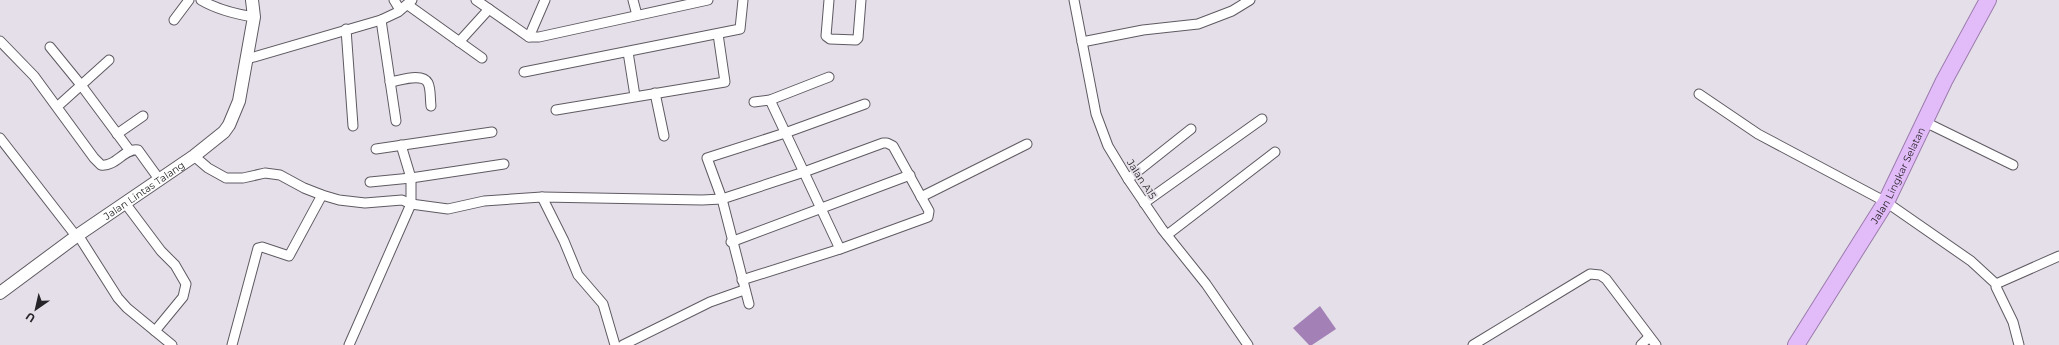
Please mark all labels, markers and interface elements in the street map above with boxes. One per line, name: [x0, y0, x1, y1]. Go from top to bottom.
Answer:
street label: Jalan Lingkar Selatan: [1867, 125, 1928, 227]
street label: Jalan A15: [1123, 156, 1159, 202]
street label: Jalan Lintas Talang: [100, 158, 187, 223]
north arrow: [16, 289, 56, 329]
text: U: [23, 309, 38, 326]

